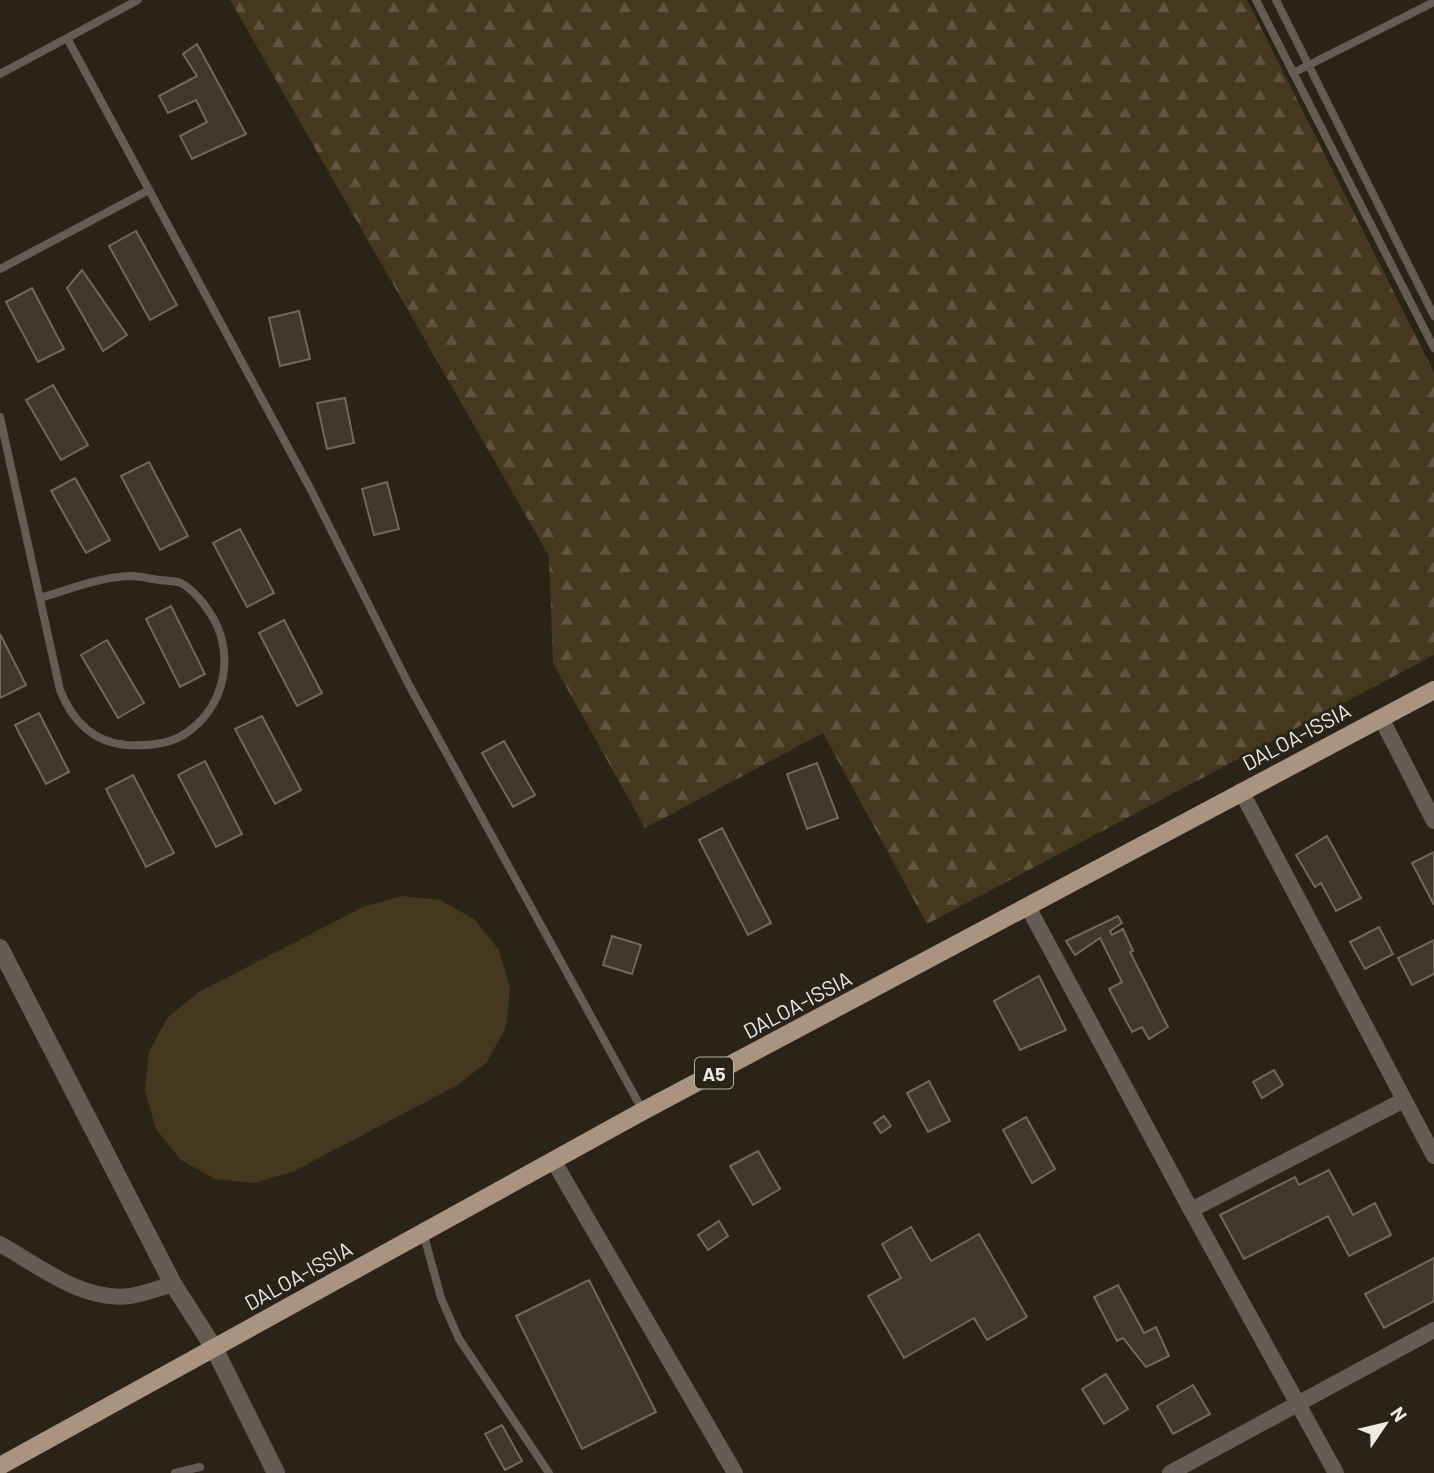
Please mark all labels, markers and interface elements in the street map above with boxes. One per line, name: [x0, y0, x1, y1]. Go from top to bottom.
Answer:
street label: DALOA-ISSIA: [1238, 697, 1355, 775]
street label: DALOA-ISSIA: [739, 965, 856, 1043]
road number: A5: [695, 1058, 733, 1088]
street label: DALOA-ISSIA: [240, 1235, 356, 1315]
north arrow: [1350, 1389, 1420, 1459]
text: N: [1386, 1402, 1412, 1426]

